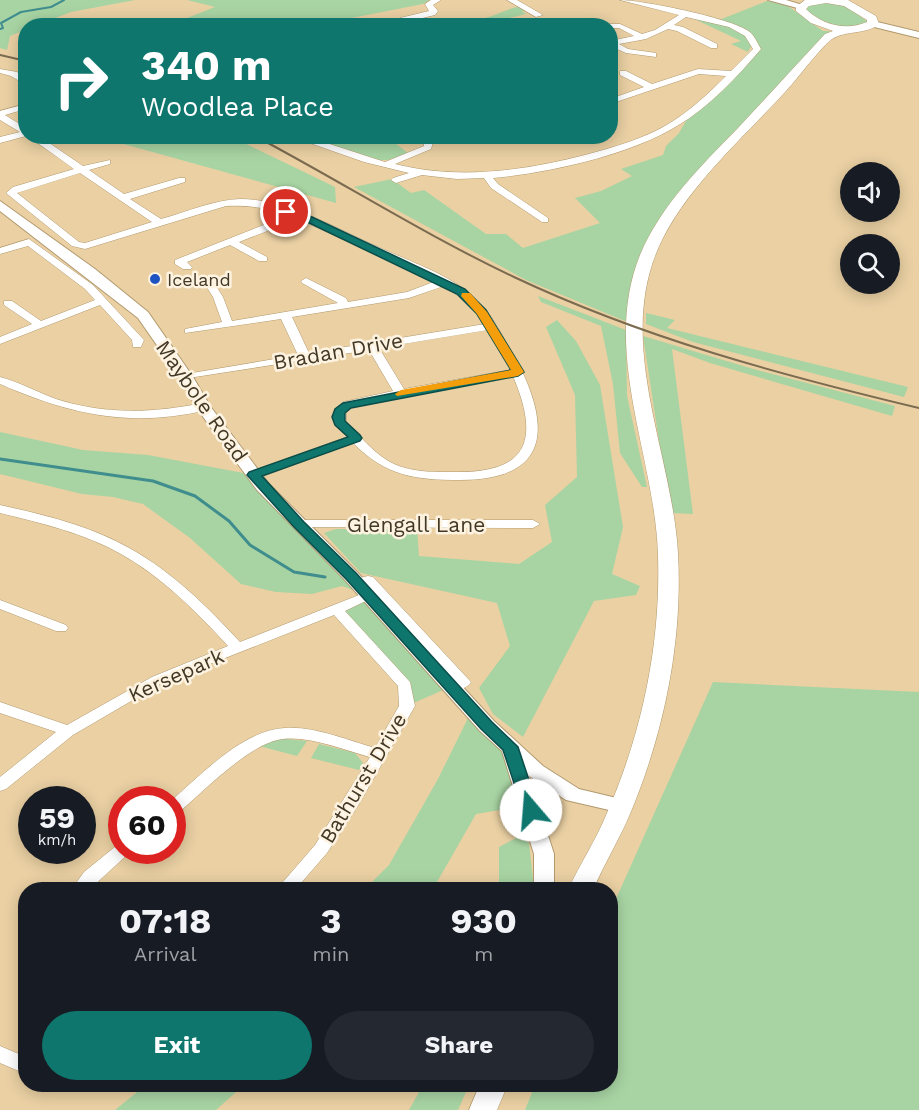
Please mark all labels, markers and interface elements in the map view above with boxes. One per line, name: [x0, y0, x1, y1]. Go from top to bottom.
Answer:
text: 340 m: [141, 41, 272, 90]
icon: right: [42, 42, 120, 120]
text: Woodlea Place: [141, 91, 334, 123]
map controls: [840, 162, 900, 294]
button: sound: [840, 162, 900, 222]
pin: [260, 186, 311, 237]
icon: arrive: [269, 195, 302, 228]
button: search: [840, 234, 900, 294]
place label: Iceland: [167, 269, 231, 290]
marker: Iceland: [148, 272, 162, 286]
street label: Bradan Drive: [271, 327, 405, 375]
street label: Maybole Road: [151, 335, 253, 467]
street label: Glengall Lane: [347, 512, 485, 537]
street label: Kersepark: [124, 643, 228, 707]
street label: Bathurst Drive: [314, 708, 412, 848]
position arrow: [499, 778, 563, 842]
speed limit sign: 60: [108, 786, 186, 864]
text: 59: [39, 800, 75, 835]
text: km/h: [38, 831, 76, 849]
text: 07:18: [119, 900, 212, 942]
text: 3: [320, 900, 342, 942]
text: 930: [450, 900, 517, 942]
text: Arrival: [134, 942, 197, 966]
text: min: [313, 942, 349, 966]
text: m: [474, 942, 493, 966]
button: Exit: [42, 1011, 312, 1080]
button: Share: [324, 1011, 594, 1080]

